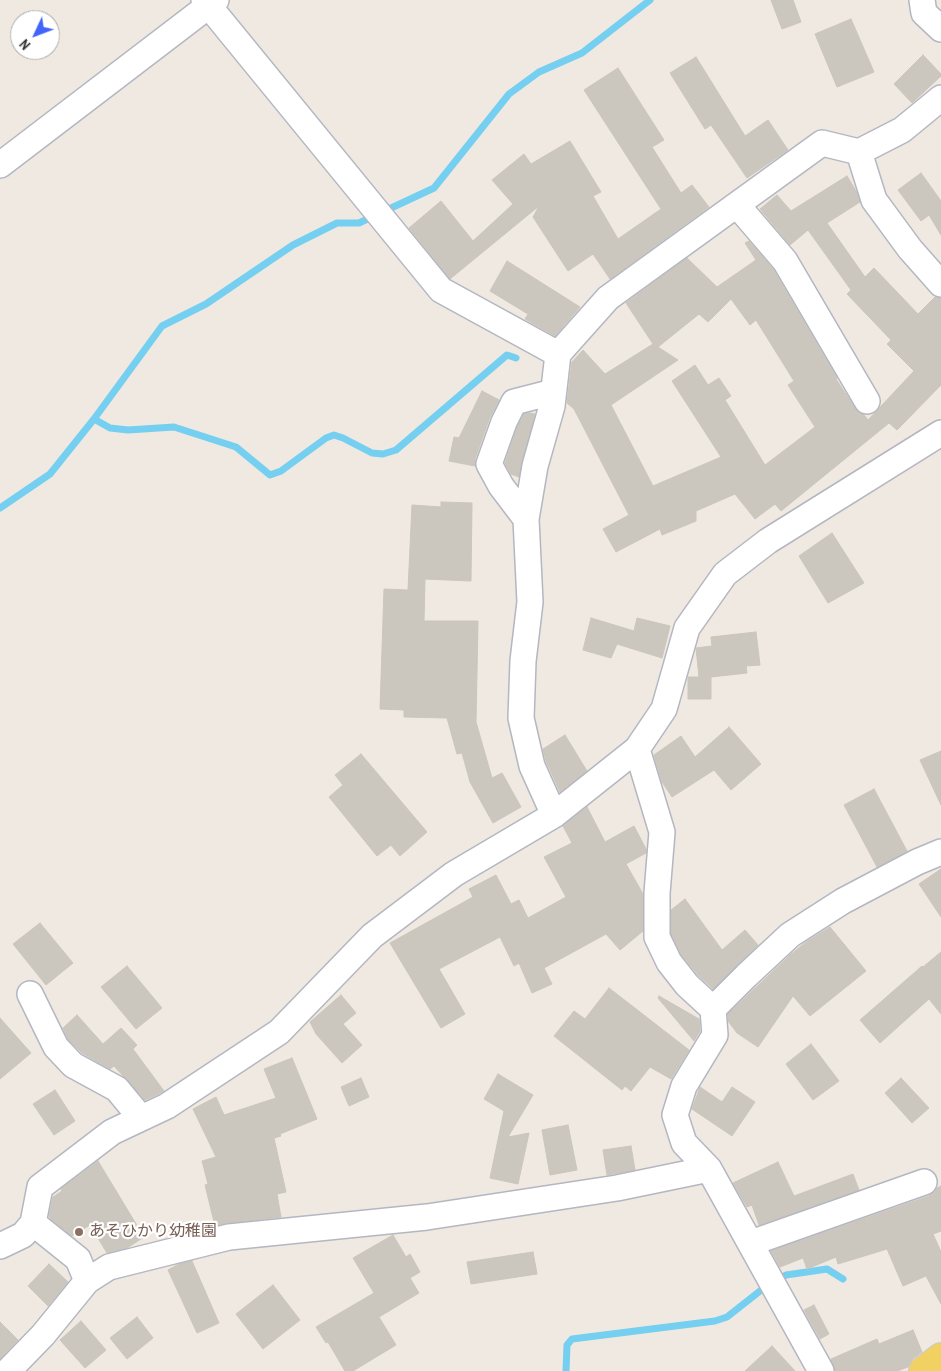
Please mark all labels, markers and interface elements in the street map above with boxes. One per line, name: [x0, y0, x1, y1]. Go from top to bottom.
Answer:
north arrow: [10, 10, 60, 60]
text: N: [15, 35, 34, 54]
place label: あそひかり幼稚園: [89, 1222, 217, 1242]
marker: あそひかり幼稚園: [73, 1226, 85, 1238]

